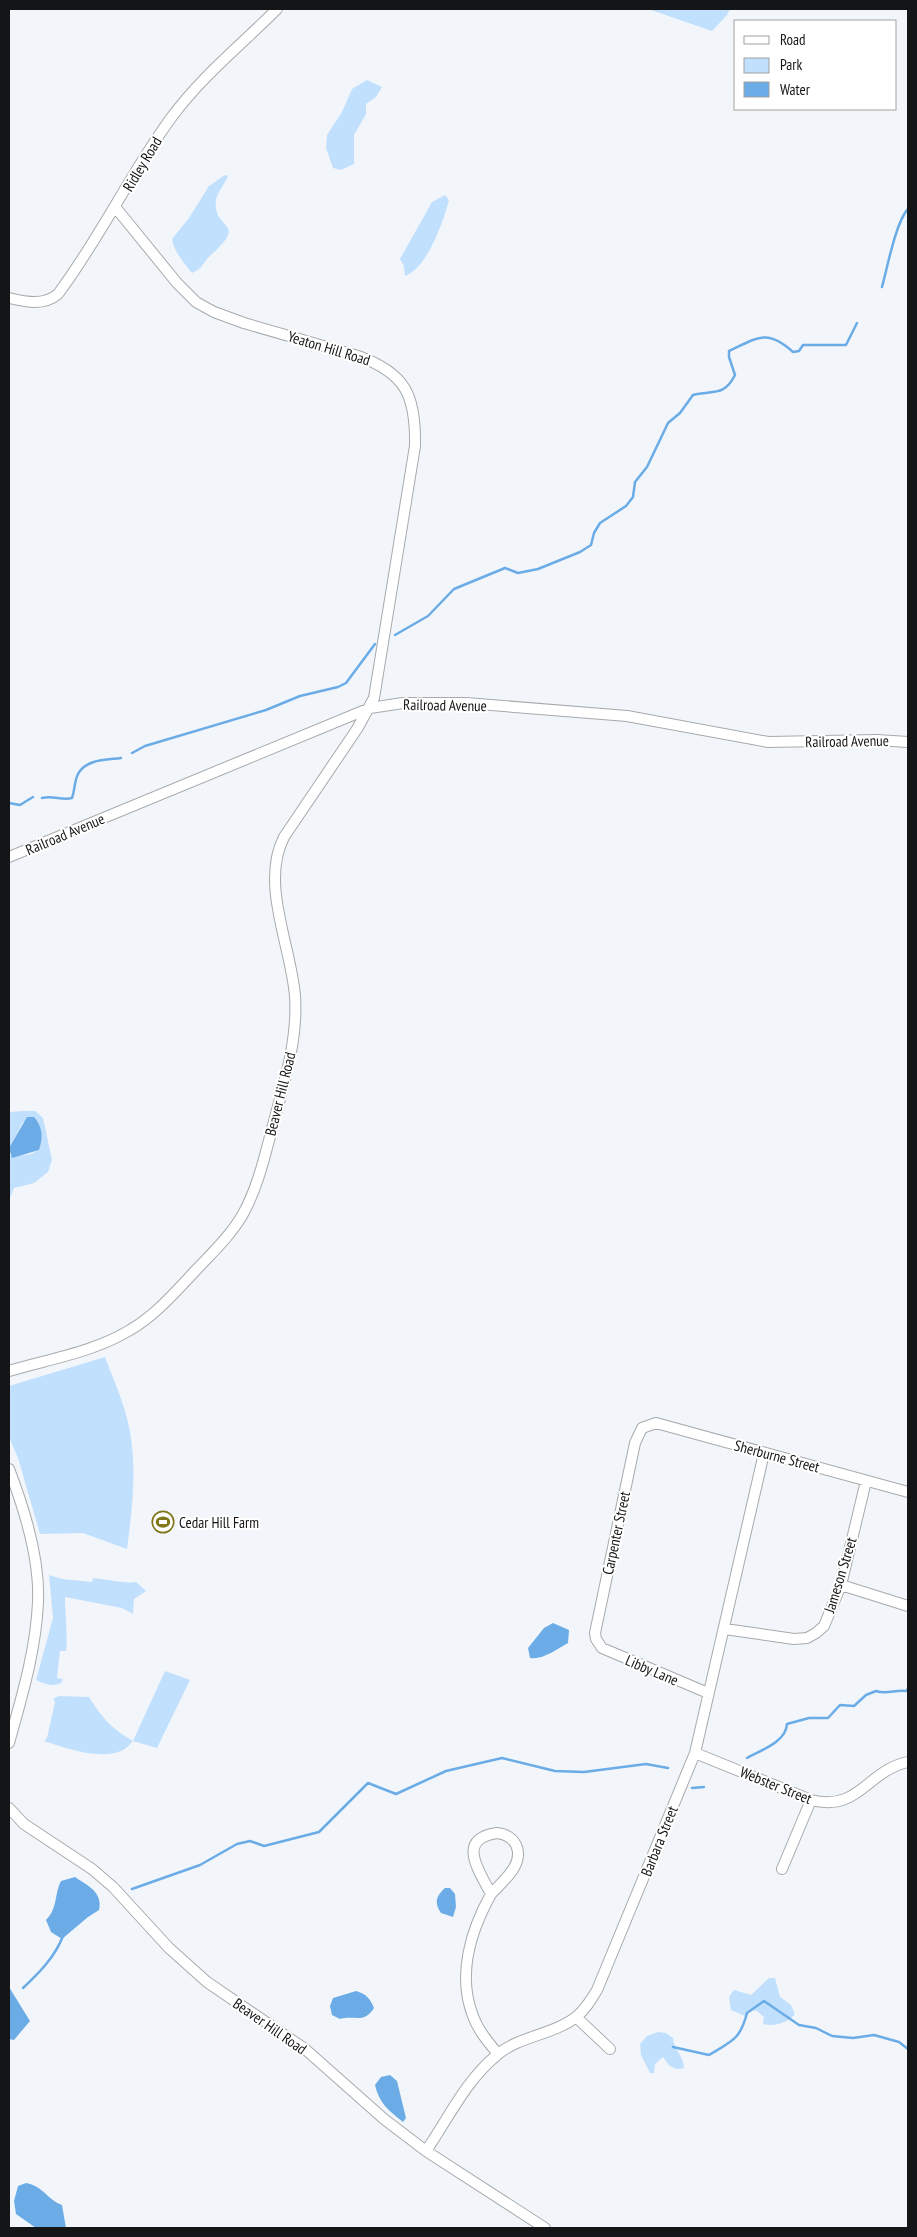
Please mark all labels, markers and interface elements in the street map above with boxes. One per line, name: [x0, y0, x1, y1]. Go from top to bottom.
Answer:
legend: [734, 20, 897, 110]
text: Road: [780, 30, 806, 49]
text: Park: [780, 55, 802, 74]
text: Water: [780, 80, 811, 99]
street label: Ridley Road: [118, 133, 166, 195]
street label: Yeaton Hill Road: [285, 326, 373, 370]
street label: Railroad Avenue: [403, 695, 487, 715]
street label: Railroad Avenue: [805, 731, 889, 751]
street label: Railroad Avenue: [23, 809, 107, 859]
street label: Beaver Hill Road: [260, 1050, 300, 1138]
street label: Sherburne Street: [732, 1436, 822, 1476]
street label: Carpenter Street: [598, 1490, 634, 1576]
sports icon: Cedar Hill Farm: [151, 1510, 175, 1534]
place label: Cedar Hill Farm: [179, 1513, 259, 1532]
street label: Jameson Street: [819, 1535, 860, 1616]
street label: Libby Lane: [623, 1650, 681, 1690]
street label: Webster Street: [737, 1762, 815, 1808]
street label: Barbara Street: [636, 1803, 682, 1879]
street label: Beaver Hill Road: [229, 1994, 311, 2058]

